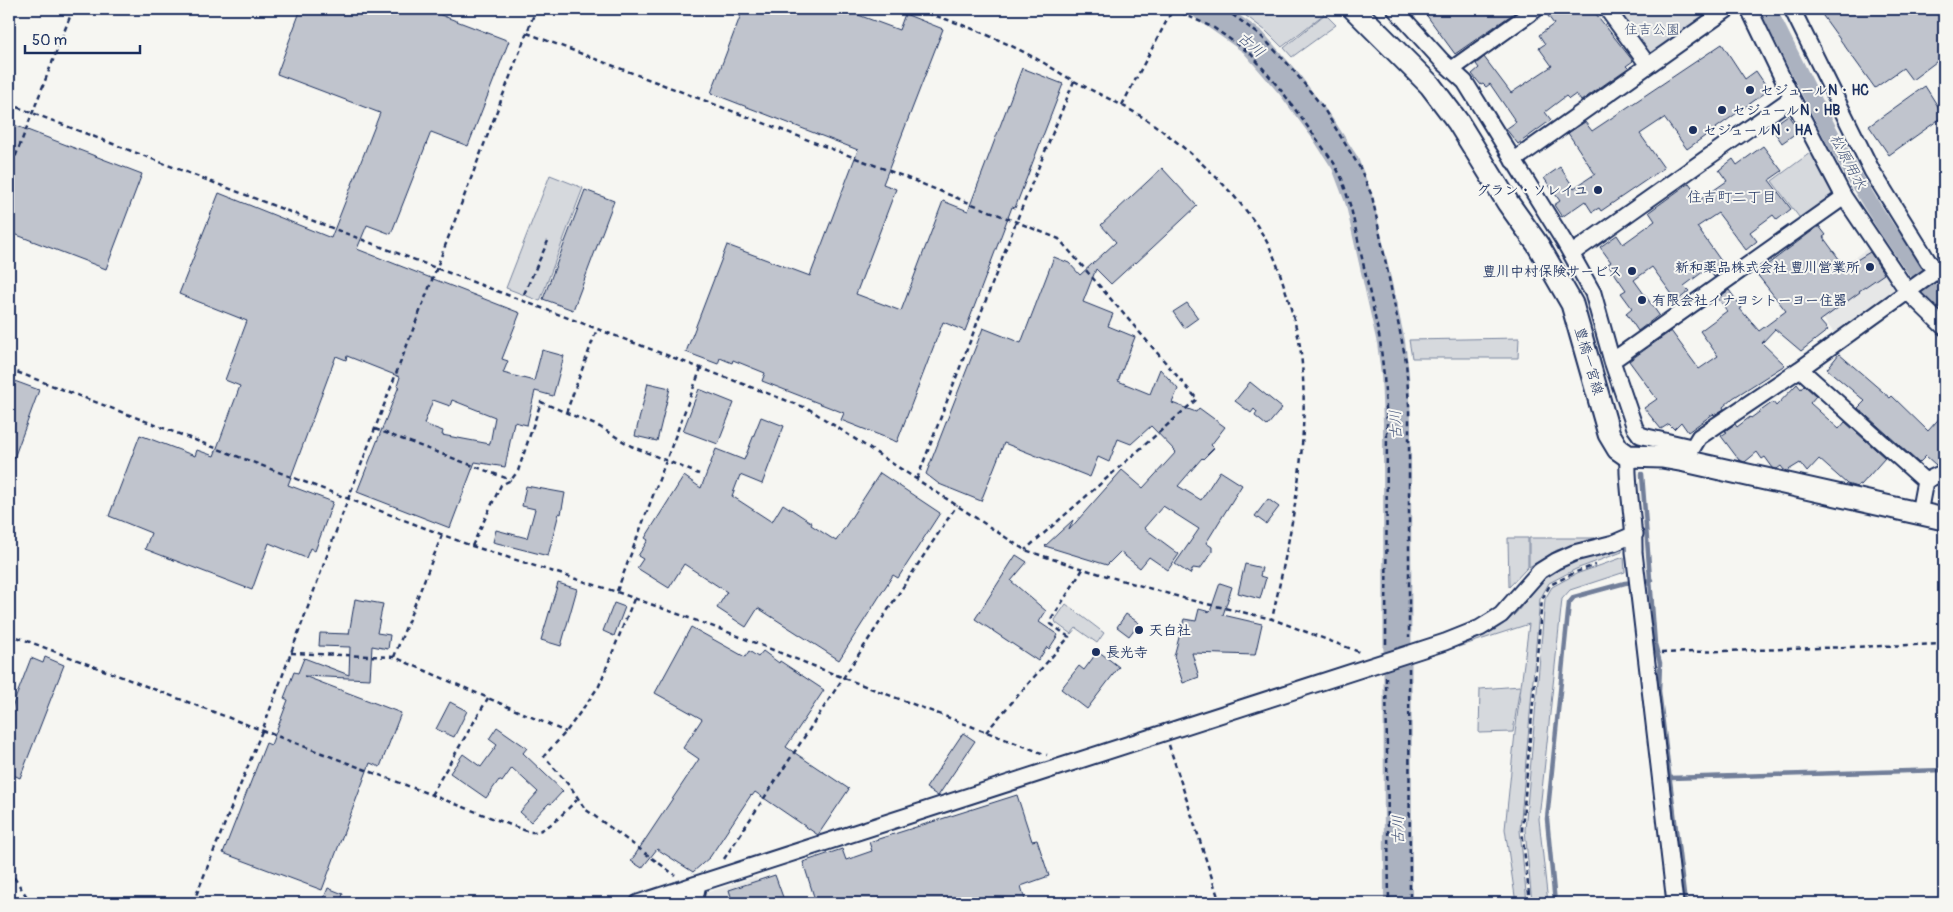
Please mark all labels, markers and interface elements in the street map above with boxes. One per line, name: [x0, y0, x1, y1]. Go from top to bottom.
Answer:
park label: 住吉公園: [1624, 21, 1680, 38]
scale bar: [25, 22, 140, 54]
water label: 古川: [1233, 28, 1269, 62]
text: 50 m: [32, 31, 67, 50]
place label: セジュールN・HC: [1760, 82, 1869, 99]
marker: セジュールN・HC: [1744, 84, 1756, 96]
place label: セジュールN・HB: [1732, 102, 1840, 119]
marker: セジュールN・HB: [1716, 104, 1728, 116]
place label: セジュールN・HA: [1703, 122, 1812, 139]
marker: セジュールN・HA: [1687, 124, 1699, 136]
water label: 松原用水: [1826, 131, 1870, 193]
place label: グラン・ソレイユ: [1477, 182, 1588, 199]
marker: グラン・ソレイユ: [1592, 184, 1604, 196]
district label: 住吉町二丁目: [1687, 188, 1777, 207]
place label: 新和薬品株式会社 豊川営業所: [1675, 259, 1860, 276]
marker: 新和薬品株式会社 豊川営業所: [1864, 261, 1876, 273]
place label: 豊川中村保険サービス: [1482, 263, 1622, 280]
marker: 豊川中村保険サービス: [1626, 265, 1638, 277]
place label: 有限会社イナヨシトーヨー住器: [1652, 292, 1847, 309]
marker: 有限会社イナヨシトーヨー住器: [1636, 294, 1648, 306]
street label: 豊橋一宮線: [1571, 325, 1607, 397]
water label: 古川: [1386, 410, 1406, 440]
place label: 天白社: [1149, 622, 1191, 639]
marker: 天白社: [1133, 624, 1145, 636]
place label: 長光寺: [1106, 644, 1148, 661]
marker: 長光寺: [1090, 646, 1102, 658]
water label: 古川: [1389, 815, 1408, 845]

